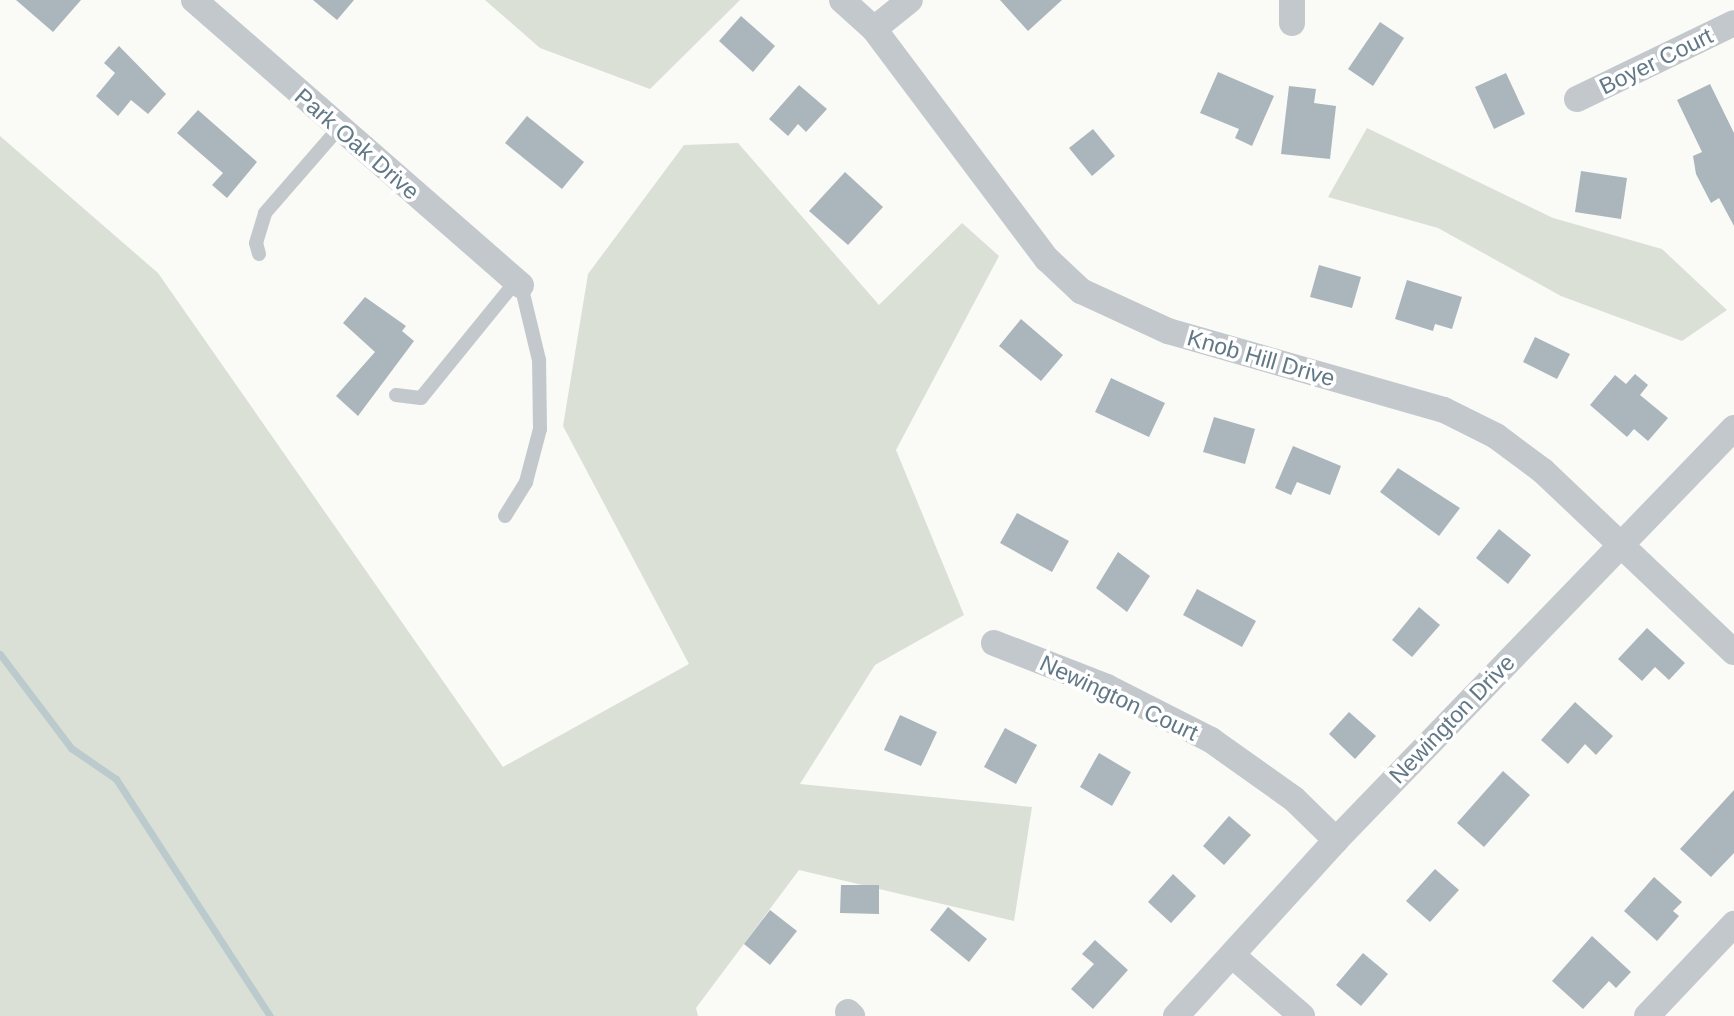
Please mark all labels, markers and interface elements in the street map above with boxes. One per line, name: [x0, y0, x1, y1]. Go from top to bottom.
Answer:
street label: Boyer Court: [1595, 22, 1717, 100]
street label: Park Oak Drive: [289, 82, 425, 206]
street label: Knob Hill Drive: [1184, 324, 1338, 392]
street label: Newington Court: [1036, 649, 1202, 747]
street label: Newington Drive: [1383, 649, 1521, 789]

